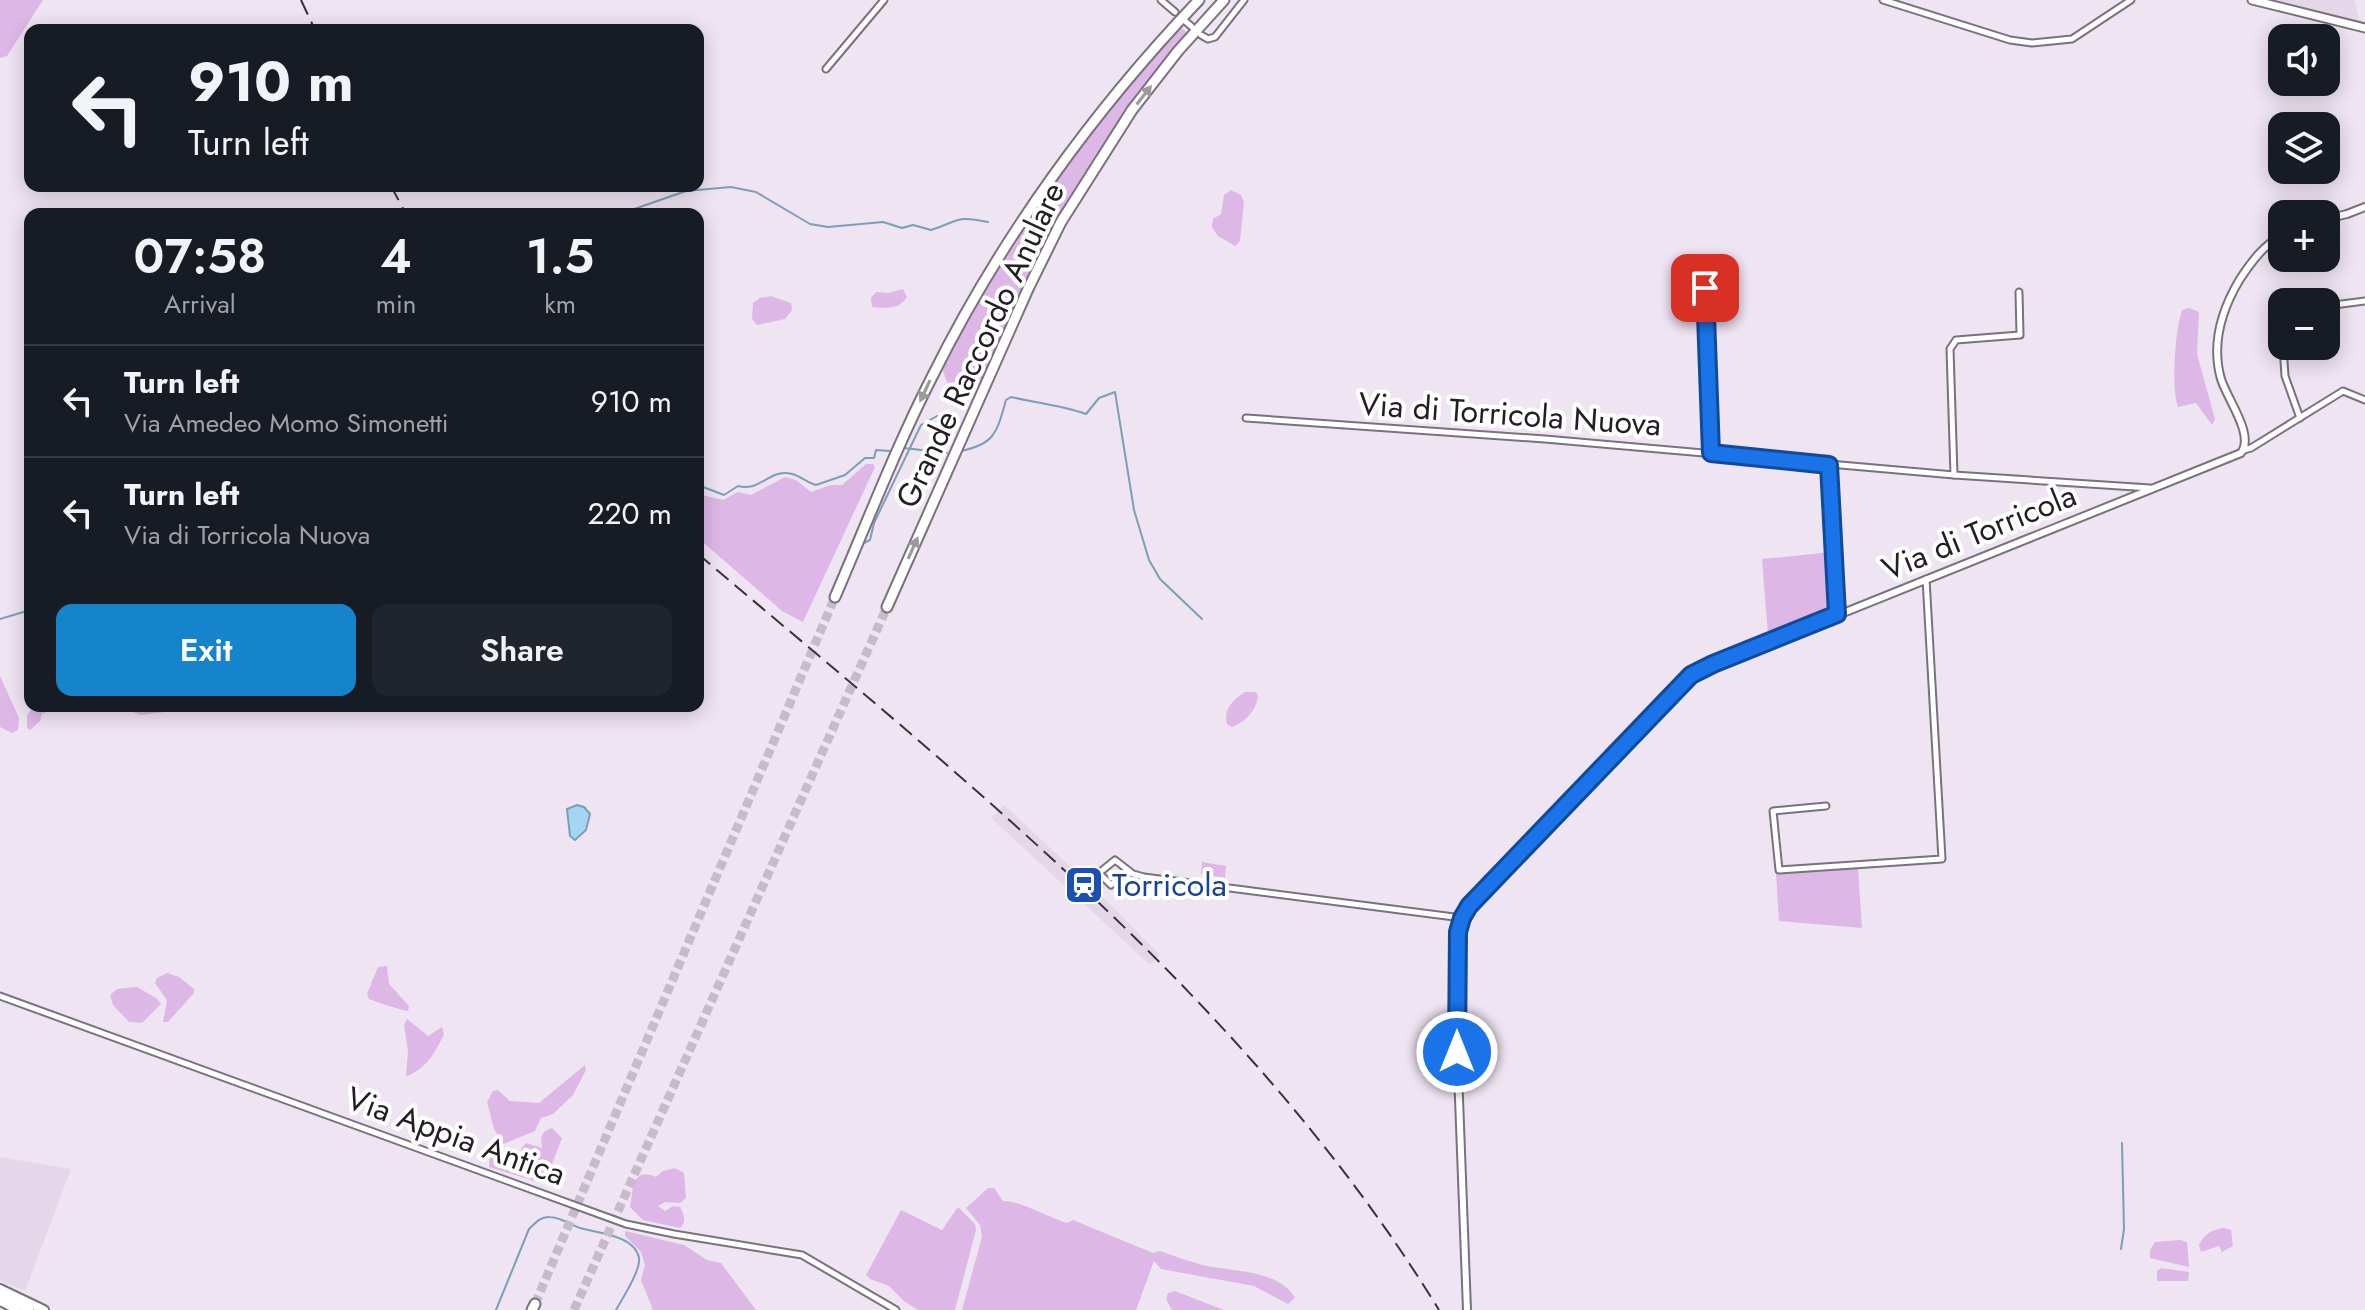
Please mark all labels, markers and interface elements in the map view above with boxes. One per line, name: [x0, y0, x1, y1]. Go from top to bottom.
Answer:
map controls: [2268, 24, 2340, 360]
button: sound: [2268, 24, 2340, 96]
text: 910 m: [188, 41, 354, 122]
icon: left: [56, 56, 160, 160]
one-way arrow: [1135, 85, 1151, 105]
button: layers: [2268, 112, 2340, 184]
text: Turn left: [188, 116, 309, 168]
street label: Grande Raccordo Anulare: [884, 175, 1076, 515]
button: +: [2268, 200, 2340, 272]
text: 07:58: [134, 222, 266, 291]
text: 4: [380, 222, 412, 291]
text: 1.5: [526, 222, 594, 291]
pin: [1671, 254, 1739, 322]
icon: arrive: [1683, 266, 1727, 310]
text: Arrival: [164, 285, 236, 323]
text: min: [376, 285, 416, 323]
text: km: [544, 285, 576, 323]
button: −: [2268, 288, 2340, 360]
text: Turn left: [124, 361, 239, 404]
icon: left: [56, 379, 100, 423]
one-way arrow: [918, 379, 932, 403]
text: 910 m: [591, 380, 672, 423]
street label: Via di Torricola Nuova: [1357, 380, 1663, 448]
text: Via Amedeo Momo Simonetti: [124, 404, 449, 442]
street label: Via di Torricola: [1875, 472, 2083, 592]
text: Turn left: [124, 473, 239, 516]
icon: left: [56, 491, 100, 535]
text: 220 m: [587, 492, 672, 535]
text: Via di Torricola Nuova: [124, 516, 370, 554]
one-way arrow: [907, 537, 920, 560]
button: Exit: [56, 604, 356, 696]
button: Share: [372, 604, 672, 696]
place label: Torricola: [1112, 862, 1227, 908]
station icon: Torricola: [1063, 864, 1105, 906]
position arrow: [1415, 1010, 1499, 1094]
street label: Via Appia Antica: [340, 1075, 572, 1197]

